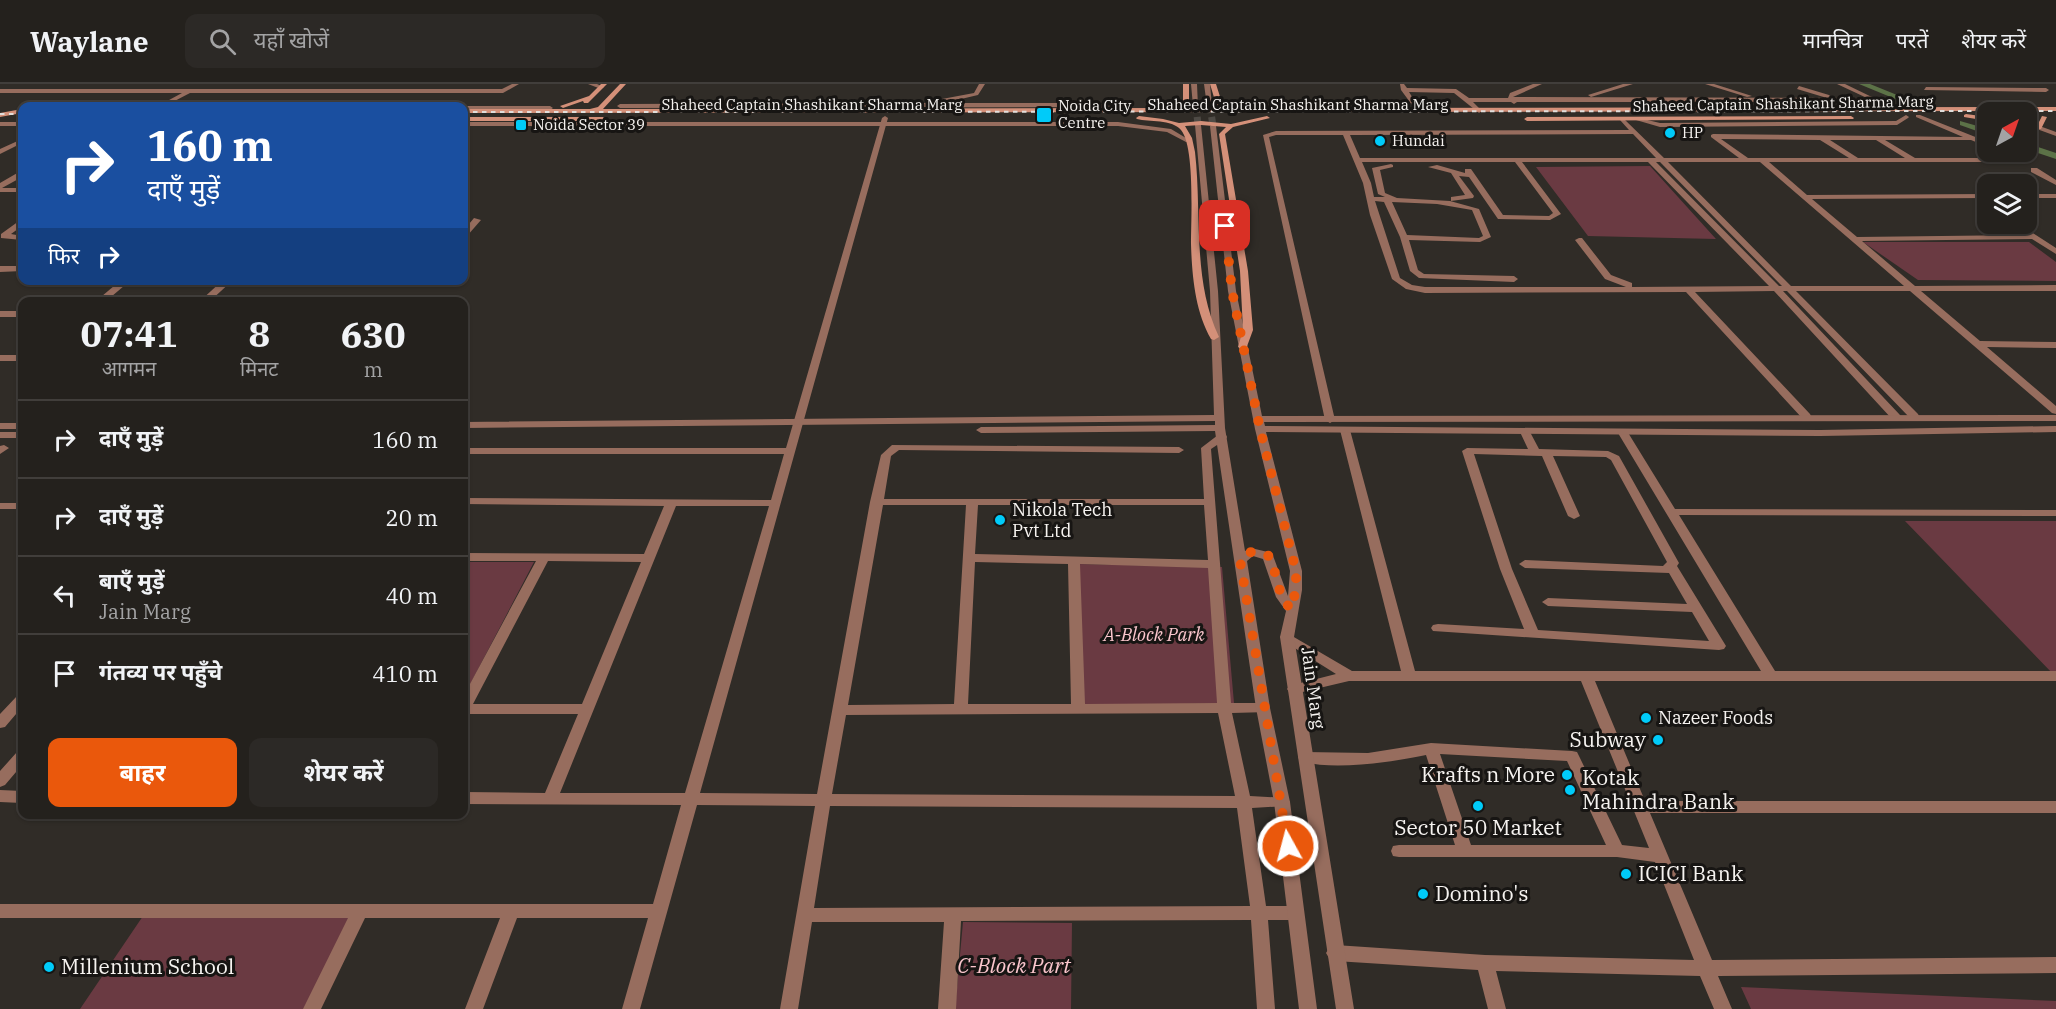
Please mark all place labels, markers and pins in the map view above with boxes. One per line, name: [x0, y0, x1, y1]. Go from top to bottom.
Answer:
place label: Noida City Centre: [1058, 96, 1131, 132]
marker: Noida City Centre: [1035, 106, 1053, 124]
place label: Noida Sector 39: [533, 115, 645, 134]
marker: Noida Sector 39: [514, 118, 528, 132]
place label: HP: [1682, 123, 1703, 142]
marker: HP: [1663, 126, 1677, 140]
place label: Hundai: [1392, 131, 1445, 150]
marker: Hundai: [1373, 134, 1387, 148]
pin: [1199, 200, 1250, 251]
place label: Nikola Tech Pvt Ltd: [1012, 498, 1113, 542]
marker: Nikola Tech Pvt Ltd: [993, 513, 1007, 527]
place label: Nazeer Foods: [1658, 706, 1773, 729]
marker: Nazeer Foods: [1639, 711, 1653, 725]
place label: Subway: [1570, 725, 1647, 753]
marker: Subway: [1651, 733, 1665, 747]
place label: Krafts n More: [1421, 760, 1555, 788]
place label: Kotak Mahindra Bank: [1582, 763, 1735, 815]
marker: Krafts n More: [1560, 768, 1574, 782]
marker: Kotak Mahindra Bank: [1563, 783, 1577, 797]
marker: Sector 50 Market: [1471, 799, 1485, 813]
place label: Sector 50 Market: [1394, 813, 1562, 841]
place label: ICICI Bank: [1638, 859, 1744, 887]
marker: ICICI Bank: [1619, 867, 1633, 881]
place label: Domino's: [1435, 879, 1528, 907]
marker: Domino's: [1416, 887, 1430, 901]
place label: Millenium School: [61, 952, 234, 980]
marker: Millenium School: [42, 960, 56, 974]

